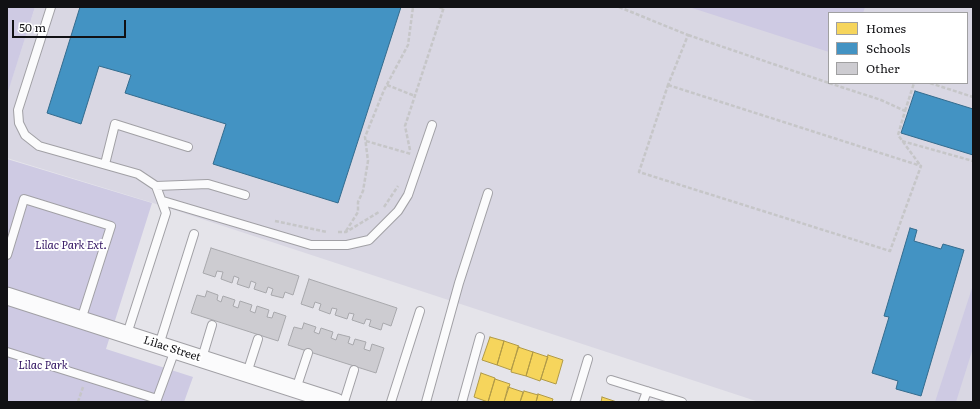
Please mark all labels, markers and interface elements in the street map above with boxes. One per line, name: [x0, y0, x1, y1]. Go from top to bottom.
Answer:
scale bar: [14, 12, 128, 38]
legend: [828, 12, 968, 84]
text: 50 m: [19, 18, 46, 36]
text: Homes: [866, 19, 906, 37]
text: Schools: [866, 39, 910, 57]
text: Other: [866, 59, 900, 77]
park label: Lilac Park Ext.: [35, 239, 107, 253]
street label: Lilac Street: [142, 334, 202, 364]
park label: Lilac Park: [18, 359, 68, 373]

